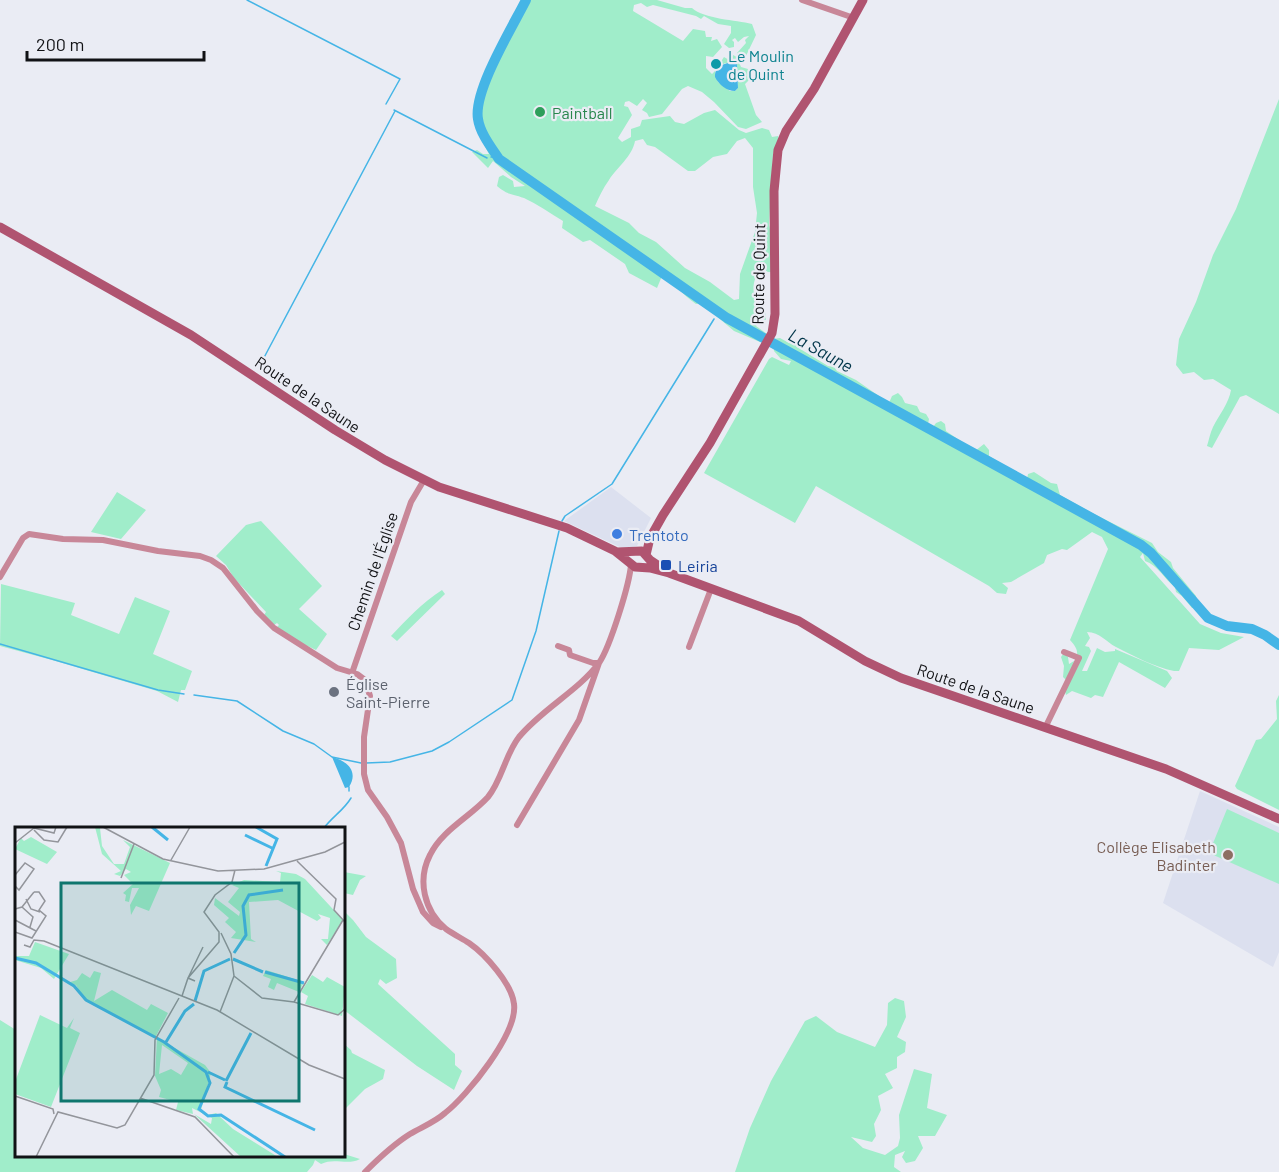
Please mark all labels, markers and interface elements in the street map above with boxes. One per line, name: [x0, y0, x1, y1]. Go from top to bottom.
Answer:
scale bar: [27, 24, 204, 62]
text: 200 m: [36, 33, 84, 55]
place label: Le Moulin de Quint: [728, 46, 794, 83]
marker: Le Moulin de Quint: [709, 57, 723, 71]
place label: Paintball: [552, 103, 612, 122]
marker: Paintball: [533, 105, 547, 119]
street label: Route de Quint: [748, 223, 768, 325]
water label: La Saune: [785, 323, 857, 377]
street label: Route de la Saune: [252, 352, 364, 436]
street label: Chemin de l'Église: [343, 509, 401, 633]
place label: Trentoto: [629, 525, 689, 544]
marker: Trentoto: [610, 527, 624, 541]
place label: Leiria: [678, 556, 718, 575]
marker: Leiria: [659, 558, 673, 572]
street label: Route de la Saune: [915, 659, 1037, 717]
place label: Église Saint-Pierre: [346, 674, 430, 711]
marker: Église Saint-Pierre: [327, 685, 341, 699]
inset map: [15, 827, 345, 1157]
place label: Collège Elisabeth Badinter: [1097, 837, 1216, 874]
marker: Collège Elisabeth Badinter: [1221, 848, 1235, 862]

